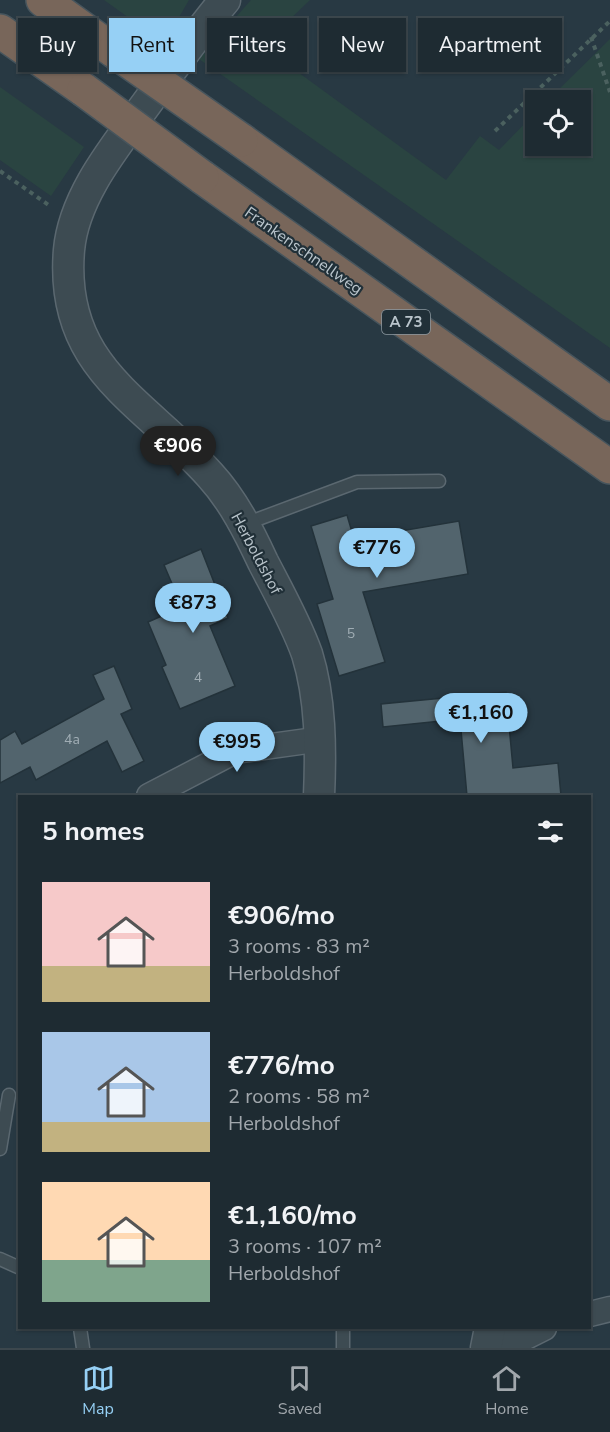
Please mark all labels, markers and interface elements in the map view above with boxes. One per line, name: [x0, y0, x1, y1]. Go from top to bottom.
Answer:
chip: Buy: [18, 18, 97, 72]
chip: Rent: [109, 18, 195, 72]
chip: Filters: [207, 18, 307, 72]
chip: New: [319, 18, 406, 72]
chip: Apartment: [418, 18, 562, 72]
map controls: [525, 90, 591, 156]
button: locate: [525, 90, 591, 156]
street label: Frankenschnellweg: [240, 202, 367, 300]
road number: A 73: [382, 310, 430, 334]
pin: €906: [142, 426, 214, 477]
text: €906: [154, 432, 202, 459]
street label: Herboldshof: [225, 509, 287, 599]
pin: €776: [341, 528, 413, 579]
text: €776: [353, 534, 401, 561]
pin: €873: [157, 583, 229, 634]
text: €873: [169, 589, 217, 616]
house number: 5: [347, 624, 355, 643]
house number: 4: [194, 668, 202, 687]
pin: €1,160: [432, 693, 530, 744]
text: €1,160: [449, 699, 513, 726]
pin: €995: [201, 722, 273, 773]
text: €995: [213, 728, 261, 755]
house number: 4a: [64, 730, 80, 749]
text: 5 homes: [42, 814, 144, 849]
icon: filters: [534, 815, 567, 848]
text: €906/mo: [228, 898, 335, 933]
icon: home: [90, 906, 162, 978]
text: 3 rooms · 83 m²: [228, 933, 370, 960]
text: Herboldshof: [228, 960, 340, 987]
text: €776/mo: [228, 1048, 335, 1083]
icon: home: [90, 1056, 162, 1128]
text: 2 rooms · 58 m²: [228, 1083, 370, 1110]
text: Herboldshof: [228, 1110, 340, 1137]
text: €1,160/mo: [228, 1198, 357, 1233]
icon: home: [90, 1206, 162, 1278]
text: 3 rooms · 107 m²: [228, 1233, 382, 1260]
text: Herboldshof: [228, 1260, 340, 1287]
tab: Map: [82, 1362, 115, 1420]
tab: Saved: [278, 1362, 322, 1420]
tab: Home: [485, 1362, 528, 1420]

